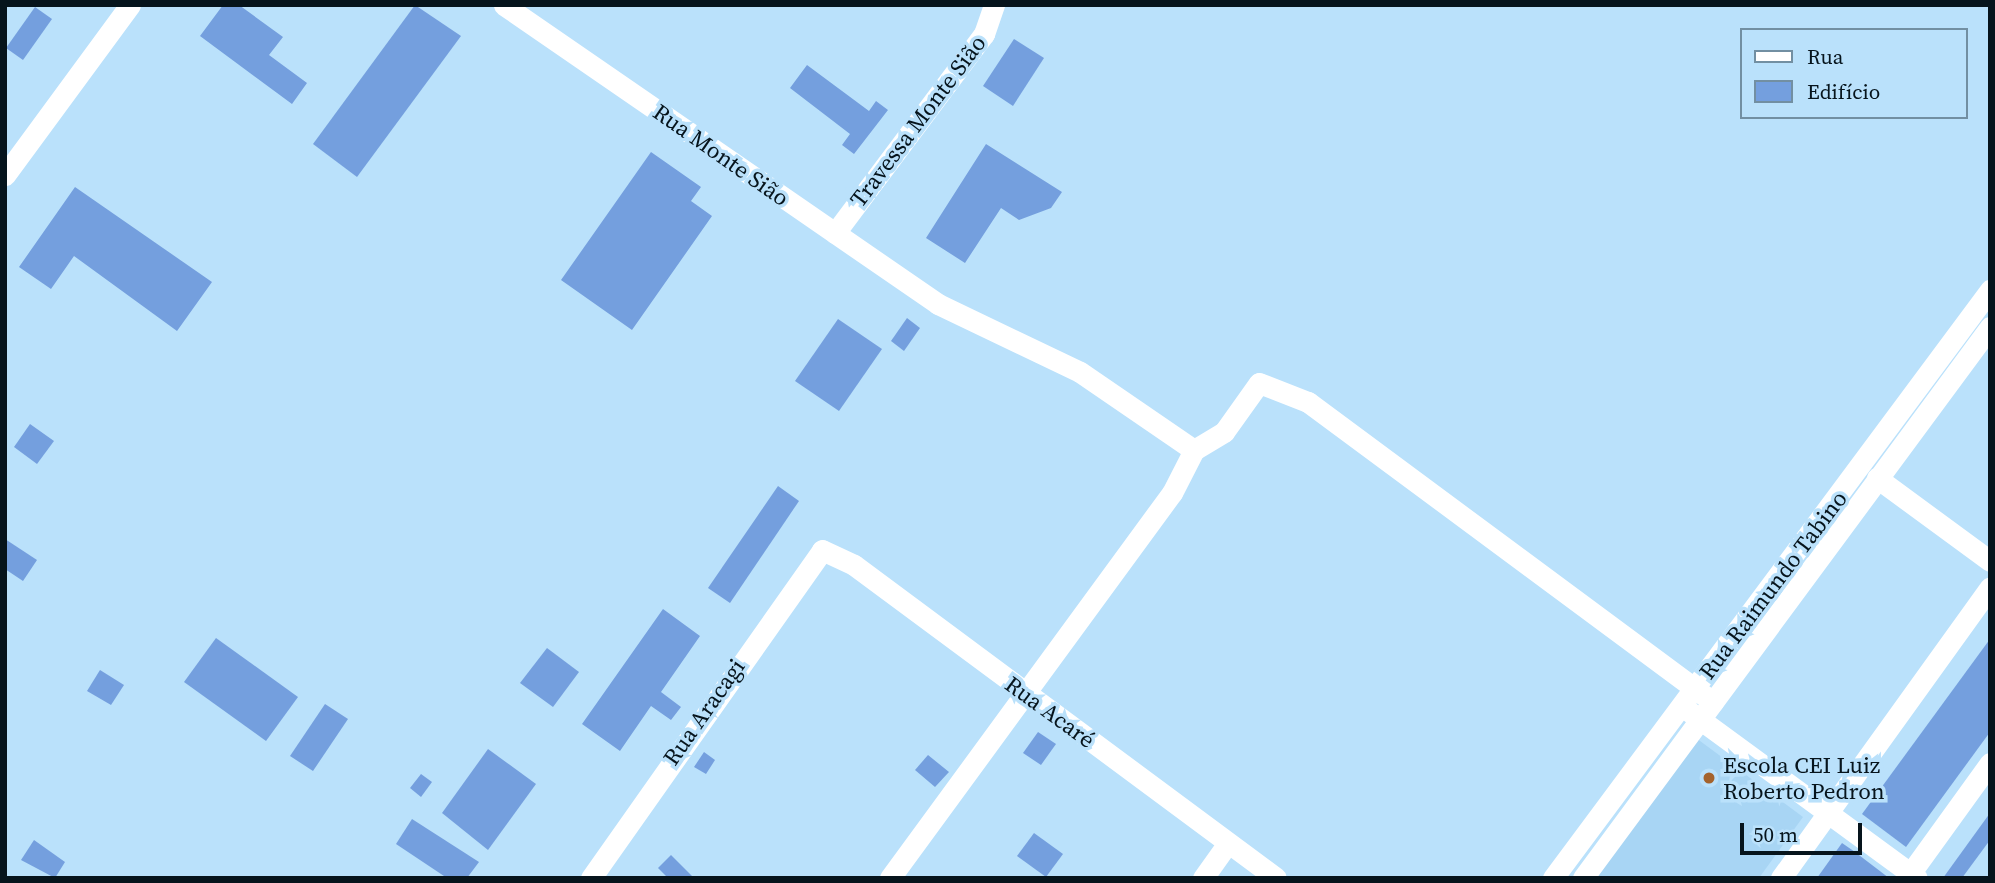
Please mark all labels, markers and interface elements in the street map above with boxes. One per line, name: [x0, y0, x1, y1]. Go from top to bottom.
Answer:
legend: [1740, 28, 1967, 119]
street label: Travessa Monte Sião: [844, 30, 992, 212]
text: Rua: [1807, 42, 1843, 71]
text: Edifício: [1807, 77, 1880, 106]
street label: Rua Monte Sião: [648, 98, 794, 212]
street label: Rua Raimundo Tabino: [1693, 485, 1853, 685]
street label: Rua Aracagi: [657, 654, 751, 770]
street label: Rua Acaré: [1000, 670, 1100, 754]
place label: Escola CEI Luiz Roberto Pedron: [1723, 751, 1885, 805]
marker: Escola CEI Luiz Roberto Pedron: [1701, 770, 1717, 786]
scale bar: [1743, 810, 1866, 854]
text: 50 m: [1753, 820, 1798, 849]

